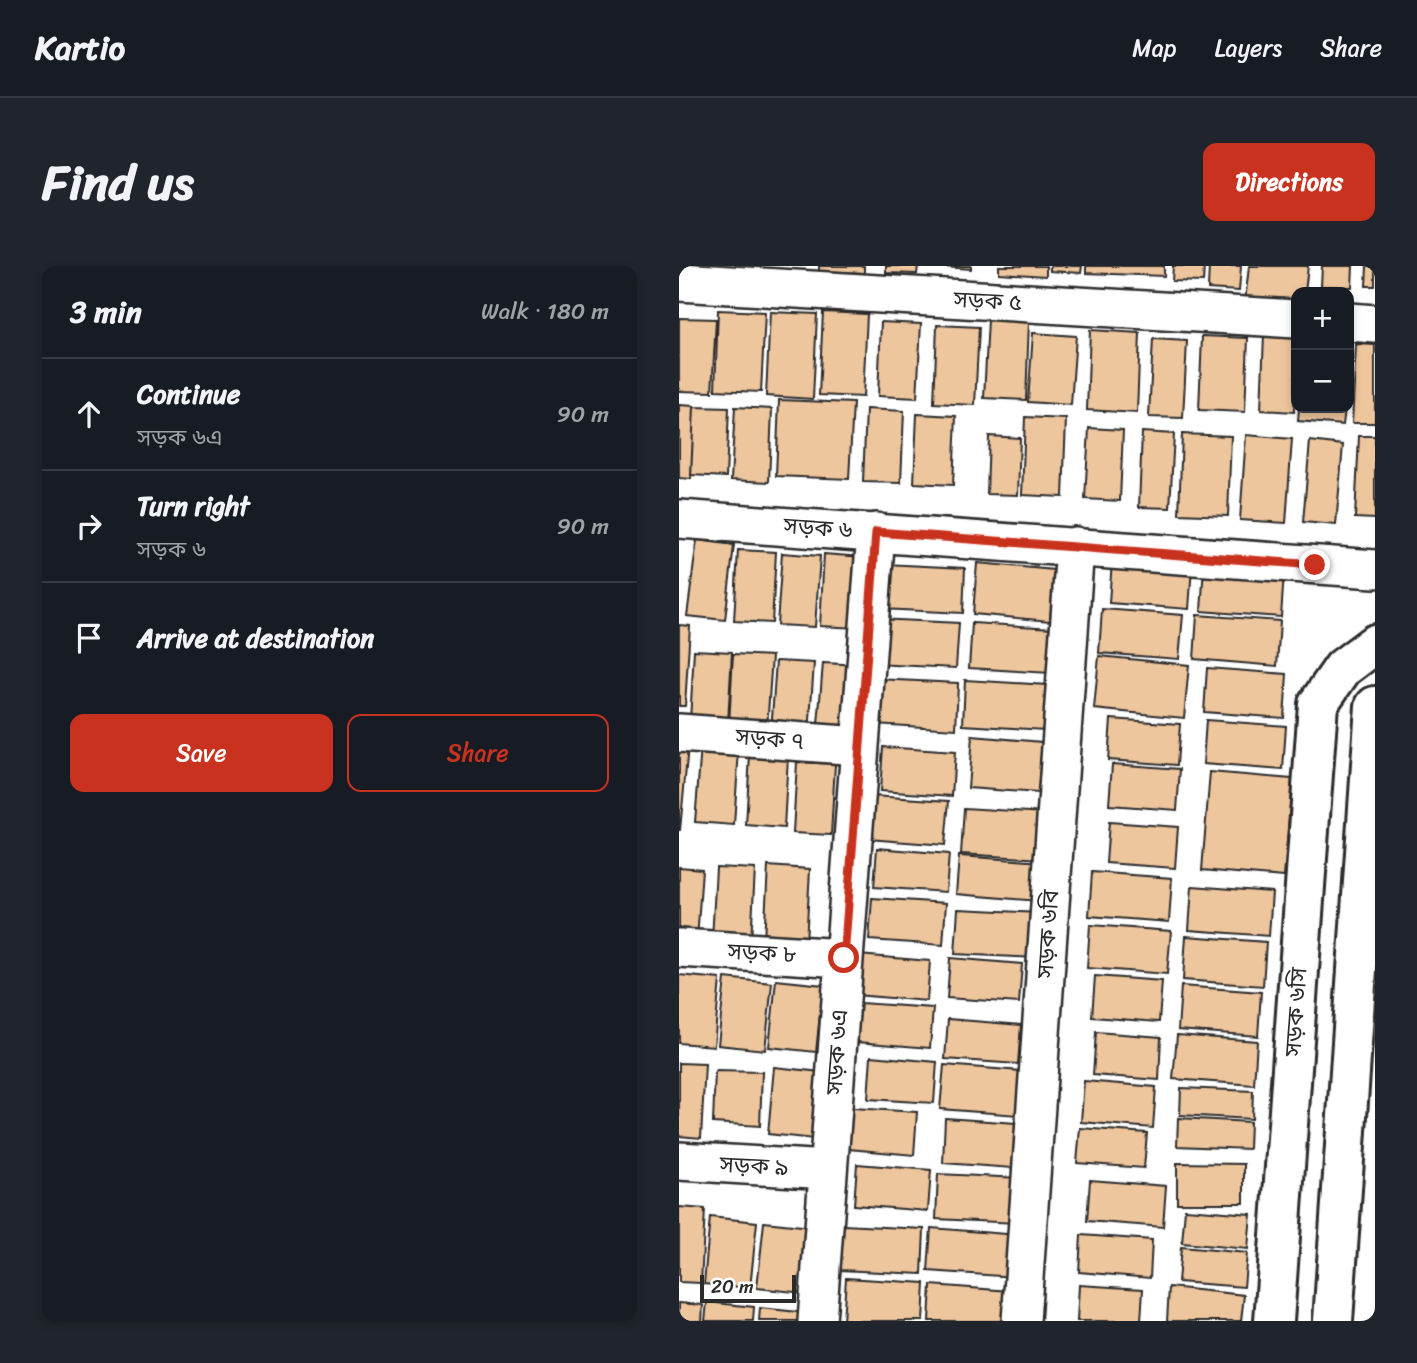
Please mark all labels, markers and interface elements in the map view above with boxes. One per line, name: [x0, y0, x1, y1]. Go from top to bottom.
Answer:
text: Kartio: [35, 19, 125, 77]
text: Map: [1132, 27, 1177, 69]
text: Layers: [1215, 27, 1282, 69]
text: Share: [1320, 27, 1382, 69]
text: Find us: [42, 139, 194, 226]
button: Directions: [1203, 143, 1375, 221]
street label: সড়ক ৫: [952, 279, 1023, 323]
text: 3 min: [70, 285, 142, 339]
map controls: [1291, 287, 1354, 413]
button: +: [1291, 287, 1354, 350]
text: Walk · 180 m: [481, 291, 609, 332]
button: −: [1291, 350, 1354, 413]
text: Continue: [137, 371, 240, 417]
text: 90 m: [557, 394, 609, 435]
icon: ahead: [70, 395, 108, 433]
text: সড়ক ৬এ: [137, 417, 223, 458]
text: Turn right: [137, 483, 250, 529]
street label: সড়ক ৬: [781, 505, 854, 551]
text: 90 m: [557, 506, 609, 547]
icon: right: [70, 507, 108, 545]
text: সড়ক ৬: [137, 529, 206, 570]
route end: [1299, 549, 1330, 580]
text: Arrive at destination: [137, 615, 374, 661]
icon: arrive: [70, 619, 108, 657]
button: Save: [70, 714, 333, 792]
button: Share: [347, 714, 609, 792]
street label: সড়ক ৭: [733, 716, 806, 762]
street label: সড়ক ৬বি: [1024, 888, 1072, 981]
street label: সড়ক ৮: [726, 931, 797, 975]
route start: [828, 942, 859, 973]
street label: সড়ক ৬সি: [1272, 965, 1320, 1059]
street label: সড়ক ৬এ: [813, 1008, 860, 1097]
street label: সড়ক ৯: [718, 1144, 789, 1188]
text: 20 m: [711, 1270, 754, 1303]
scale bar: [700, 1272, 796, 1304]

